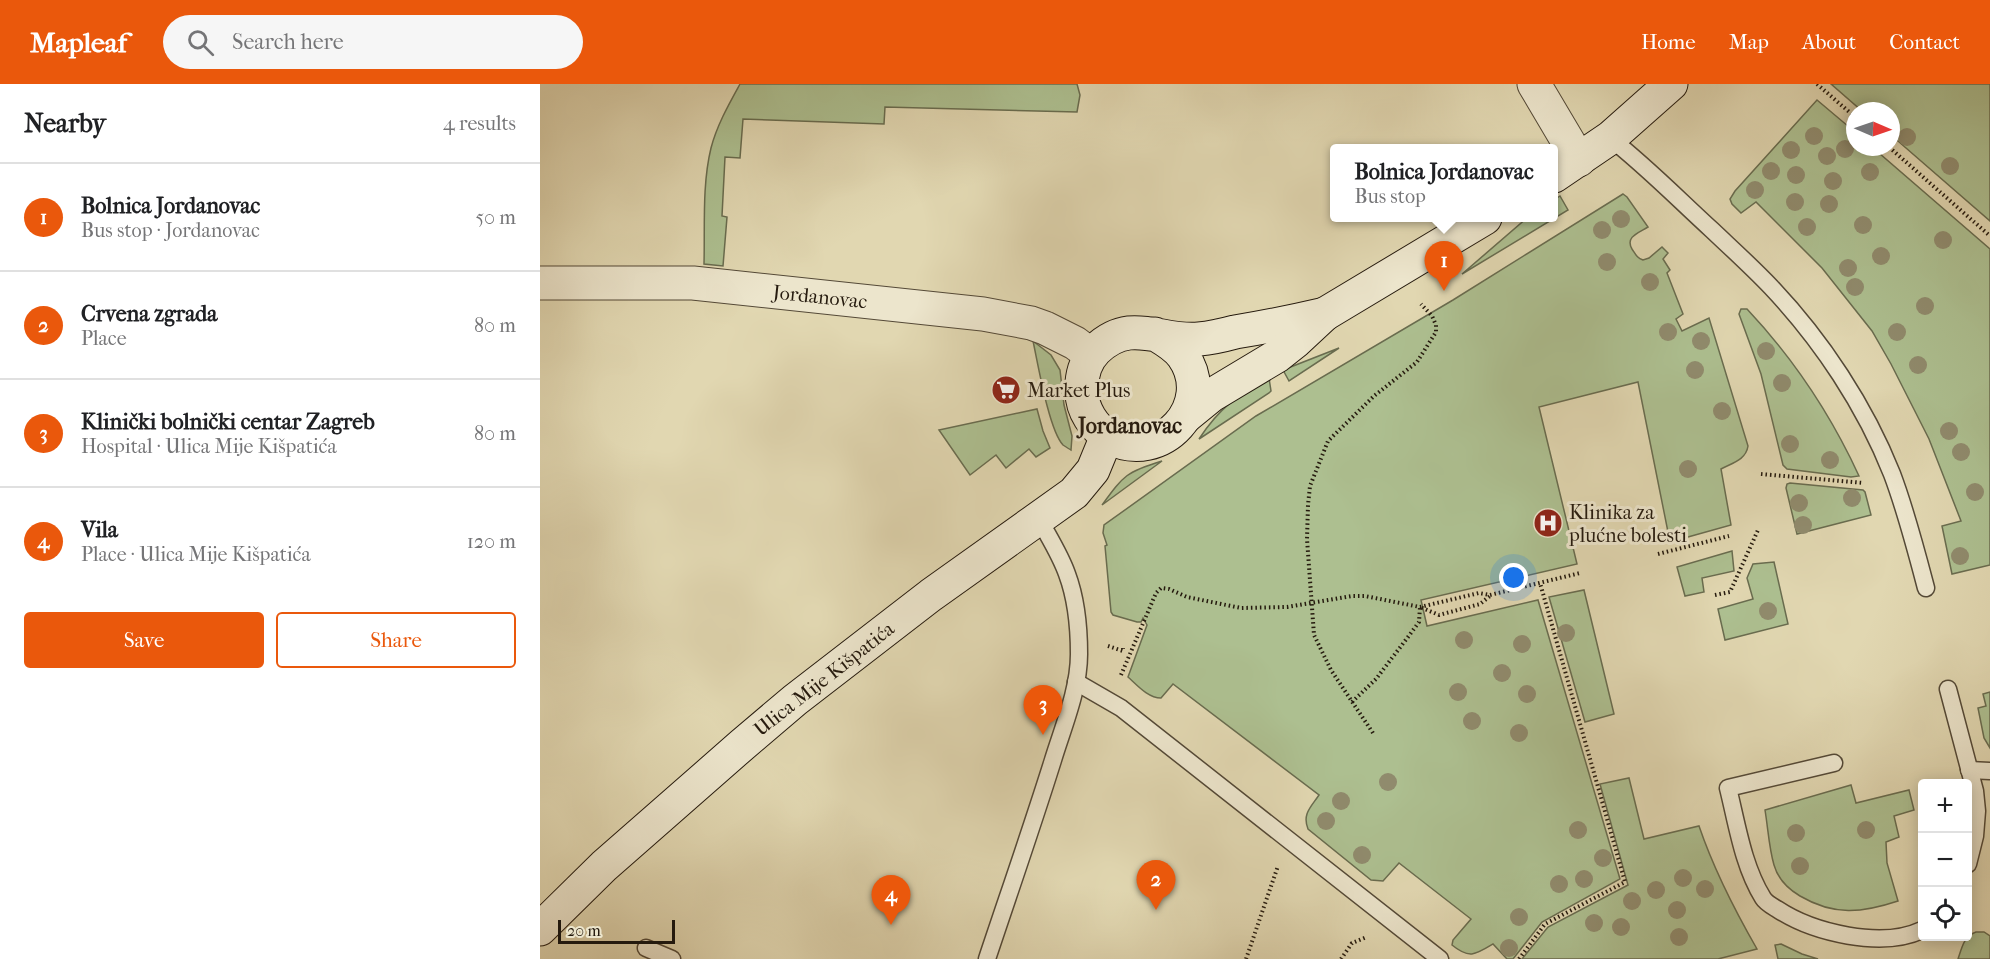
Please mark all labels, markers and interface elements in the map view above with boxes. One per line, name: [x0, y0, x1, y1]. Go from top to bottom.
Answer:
search box: [163, 15, 583, 69]
text: Mapleaf: [30, 26, 127, 59]
icon: search: [184, 26, 217, 59]
text: Search here: [232, 29, 344, 55]
text: Home: [1641, 30, 1696, 54]
text: Map: [1729, 30, 1769, 54]
text: About: [1802, 30, 1856, 54]
text: Contact: [1889, 30, 1960, 54]
north arrow: [1846, 102, 1900, 156]
text: Nearby: [24, 108, 106, 139]
text: 4 results: [443, 112, 516, 135]
popup: [1330, 144, 1558, 222]
text: Bolnica Jordanovac: [1354, 159, 1534, 185]
text: Bus stop: [1354, 185, 1426, 208]
text: Bolnica Jordanovac: [81, 193, 260, 219]
text: 1: [40, 206, 47, 229]
text: 50 m: [475, 206, 516, 229]
text: Bus stop · Jordanovac: [81, 219, 260, 242]
pin: 1: [1424, 242, 1464, 291]
street label: Jordanovac: [770, 280, 868, 313]
text: Crvena zgrada: [81, 301, 218, 327]
text: 2: [38, 314, 49, 337]
text: 80 m: [474, 314, 516, 337]
text: Place: [81, 327, 127, 350]
supermarket icon: Market Plus: [990, 374, 1022, 406]
place label: Market Plus: [1027, 379, 1130, 402]
text: Klinički bolnički centar Zagreb: [81, 409, 375, 435]
district label: Jordanovac: [1076, 413, 1182, 439]
text: 3: [39, 422, 48, 445]
text: 80 m: [474, 422, 516, 445]
text: Hospital · Ulica Mije Kišpatića: [81, 435, 337, 458]
place label: Klinika za plućne bolesti: [1568, 501, 1687, 547]
hospital icon: Klinika za plućne bolesti: [1532, 507, 1564, 539]
text: Vila: [81, 517, 118, 543]
text: 4: [38, 530, 49, 553]
text: 120 m: [467, 530, 516, 553]
text: Place · Ulica Mije Kišpatića: [81, 543, 311, 566]
your location: [1499, 563, 1528, 592]
button: Save: [24, 612, 264, 668]
button: Share: [276, 612, 516, 668]
street label: Ulica Mije Kišpatića: [749, 617, 899, 741]
pin: 3: [1024, 686, 1062, 735]
map controls: [1918, 779, 1972, 941]
button: +: [1918, 779, 1972, 833]
button: −: [1918, 833, 1972, 887]
pin: 2: [1136, 860, 1176, 910]
pin: 4: [872, 876, 910, 925]
button: locate: [1918, 887, 1972, 941]
scale bar: [558, 917, 675, 944]
text: 20 m: [567, 921, 601, 940]

